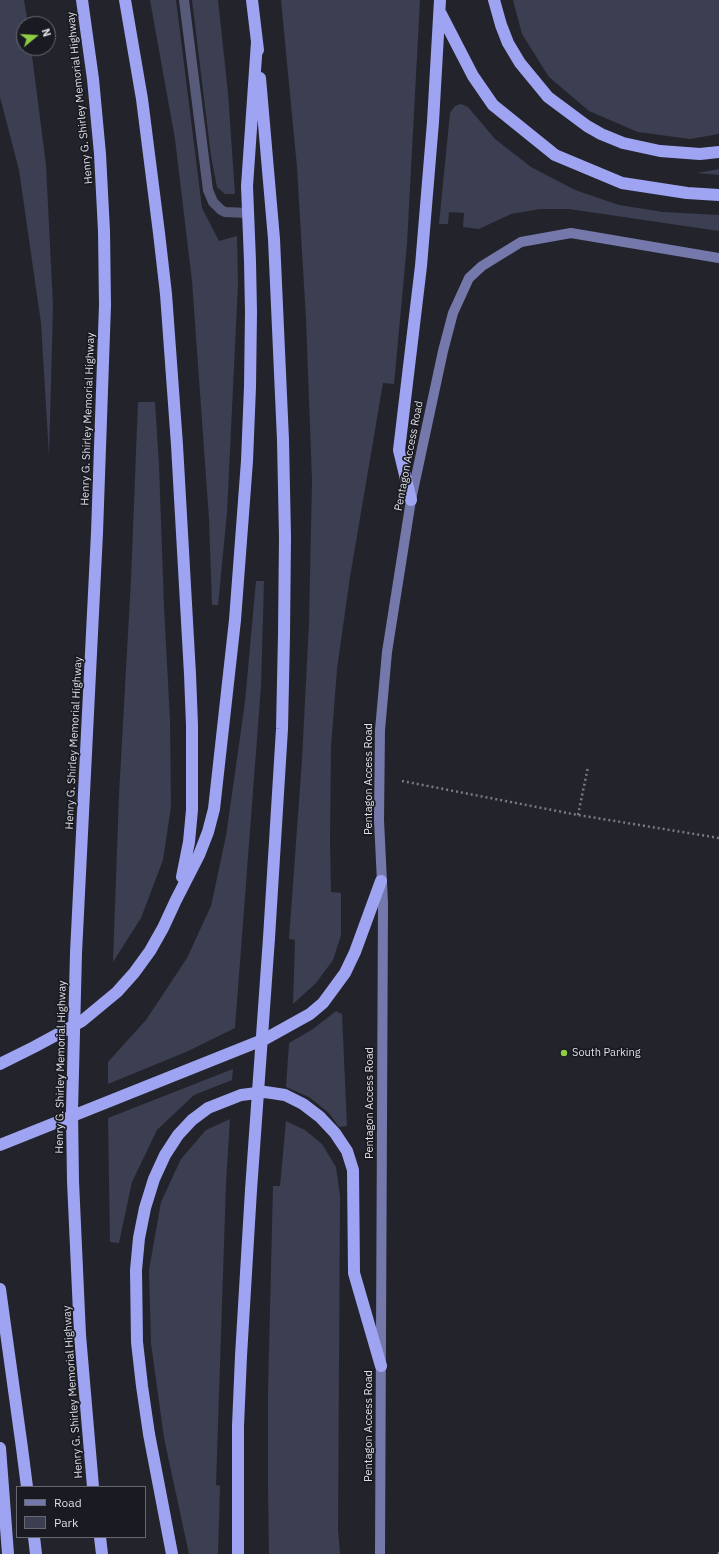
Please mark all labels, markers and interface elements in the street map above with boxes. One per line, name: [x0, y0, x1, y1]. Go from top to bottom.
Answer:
street label: Henry G. Shirley Memorial Highway: [64, 11, 96, 185]
north arrow: [16, 16, 56, 56]
text: N: [39, 27, 54, 39]
street label: Henry G. Shirley Memorial Highway: [78, 332, 98, 506]
street label: Pentagon Access Road: [392, 400, 426, 512]
street label: Henry G. Shirley Memorial Highway: [63, 656, 85, 830]
street label: Pentagon Access Road: [362, 723, 376, 835]
street label: Henry G. Shirley Memorial Highway: [53, 980, 69, 1154]
place label: South Parking: [572, 1046, 641, 1060]
street label: Pentagon Access Road: [363, 1047, 377, 1159]
marker: South Parking: [559, 1048, 569, 1058]
street label: Henry G. Shirley Memorial Highway: [60, 1305, 86, 1479]
street label: Pentagon Access Road: [362, 1370, 376, 1482]
legend: [16, 1486, 146, 1538]
text: Road: [54, 1495, 82, 1510]
text: Park: [54, 1515, 78, 1530]

